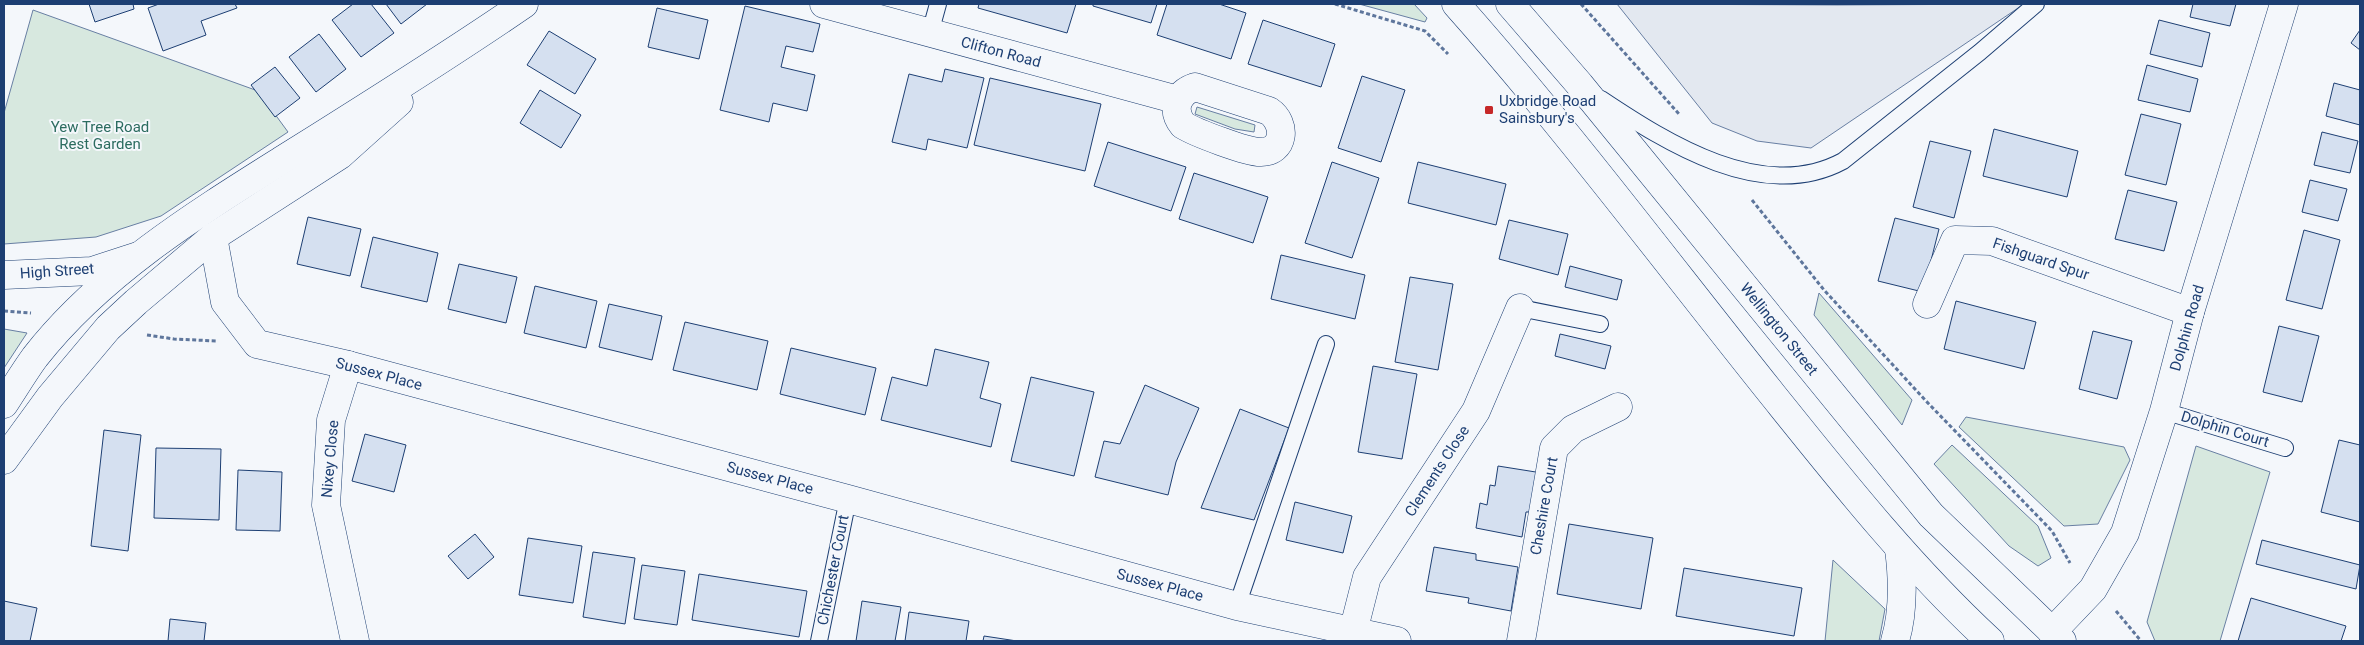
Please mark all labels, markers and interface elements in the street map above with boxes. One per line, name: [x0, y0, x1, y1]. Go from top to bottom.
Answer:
street label: Clifton Road: [959, 33, 1043, 71]
place label: Uxbridge Road Sainsbury's: [1499, 92, 1596, 127]
marker: Uxbridge Road Sainsbury's: [1483, 104, 1495, 116]
park label: Yew Tree Road Rest Garden: [51, 118, 149, 153]
street label: Fishguard Spur: [1991, 234, 2091, 284]
street label: High Street: [19, 259, 95, 283]
street label: Wellington Street: [1736, 279, 1822, 379]
street label: Dolphin Road: [2166, 283, 2208, 373]
street label: Sussex Place: [334, 354, 424, 394]
street label: Dolphin Court: [2179, 407, 2271, 451]
street label: Nixey Close: [318, 419, 342, 499]
street label: Clements Close: [1401, 422, 1473, 520]
street label: Cheshire Court: [1527, 456, 1561, 556]
street label: Sussex Place: [725, 458, 815, 498]
street label: Chichester Court: [813, 513, 853, 627]
street label: Sussex Place: [1115, 565, 1205, 605]

